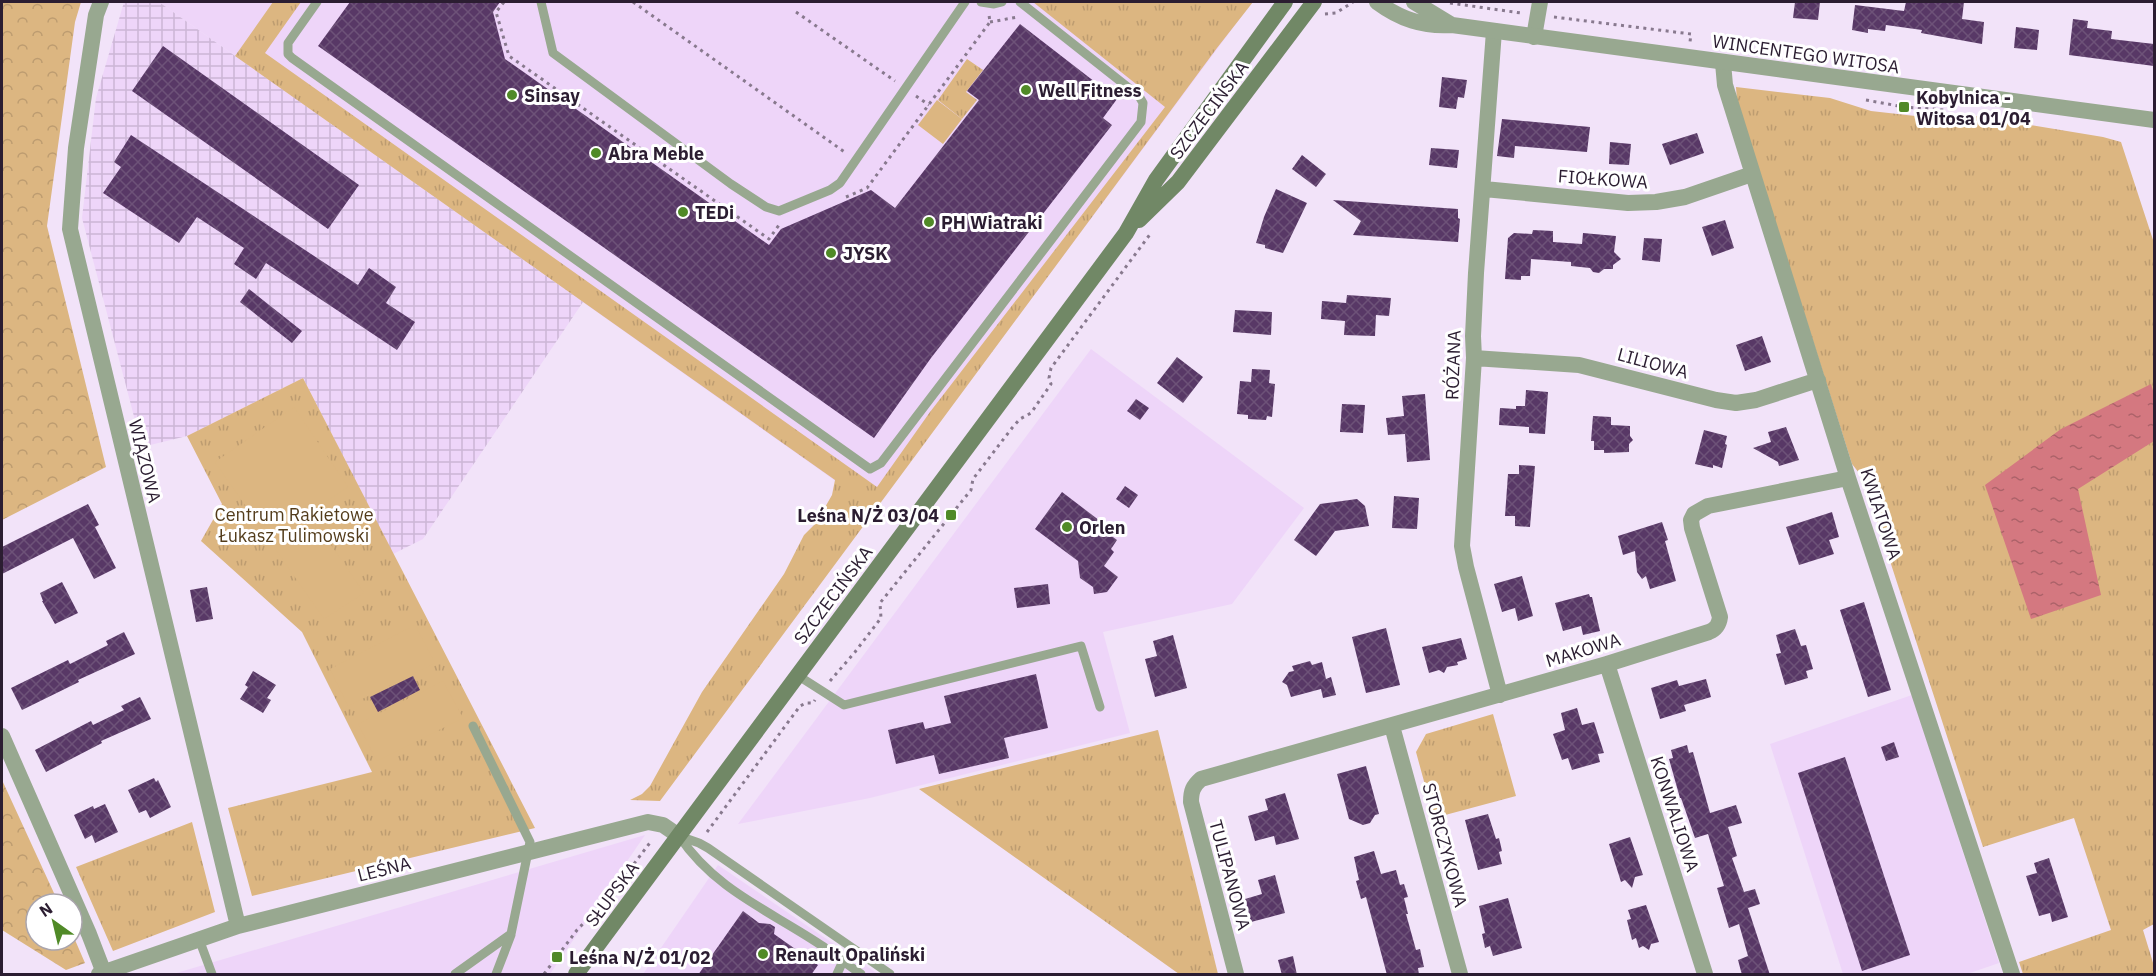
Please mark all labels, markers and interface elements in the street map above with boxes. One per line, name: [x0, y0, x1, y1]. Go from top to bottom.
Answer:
street label: WINCENTEGO WITOSA: [1711, 29, 1901, 79]
street label: SZCZECIŃSKA: [1165, 56, 1254, 164]
place label: Well Fitness: [1038, 79, 1142, 102]
marker: Well Fitness: [1019, 83, 1033, 97]
place label: Sinsay: [524, 84, 580, 107]
place label: Kobylnica - Witosa 01/04: [1916, 86, 2031, 130]
marker: Sinsay: [505, 88, 519, 102]
marker: Kobylnica - Witosa 01/04: [1897, 100, 1911, 114]
place label: Abra Meble: [608, 142, 704, 165]
marker: Abra Meble: [589, 146, 603, 160]
street label: FIOŁKOWA: [1557, 164, 1649, 194]
place label: TEDi: [695, 201, 734, 224]
marker: TEDi: [676, 205, 690, 219]
place label: PH Wiatraki: [941, 211, 1043, 234]
marker: PH Wiatraki: [922, 215, 936, 229]
place label: JYSK: [843, 242, 888, 265]
marker: JYSK: [824, 246, 838, 260]
street label: RÓŻANA: [1440, 329, 1466, 400]
street label: LILIOWA: [1615, 342, 1692, 384]
street label: WIĄZOWA: [124, 417, 167, 506]
street label: KWIATOWA: [1855, 465, 1907, 563]
park label: Centrum Rakietowe Łukasz Tulimowski: [214, 503, 374, 547]
place label: Leśna N/Ż 03/04: [797, 504, 939, 527]
marker: Leśna N/Ż 03/04: [944, 508, 958, 522]
place label: Orlen: [1079, 516, 1125, 539]
marker: Orlen: [1060, 520, 1074, 534]
street label: SZCZECIŃSKA: [789, 541, 878, 649]
street label: MAKOWA: [1543, 628, 1624, 672]
street label: KONWALIOWA: [1645, 753, 1705, 875]
street label: STORCZYKOWA: [1417, 780, 1473, 910]
street label: TULIPANOWA: [1204, 817, 1256, 933]
street label: LEŚNA: [355, 851, 414, 887]
street label: SŁUPSKA: [580, 857, 644, 931]
north arrow: [24, 892, 84, 952]
text: N: [35, 898, 56, 921]
place label: Renault Opaliński: [775, 943, 925, 966]
place label: Leśna N/Ż 01/02: [569, 946, 711, 969]
marker: Renault Opaliński: [756, 947, 770, 961]
marker: Leśna N/Ż 01/02: [550, 950, 564, 964]

